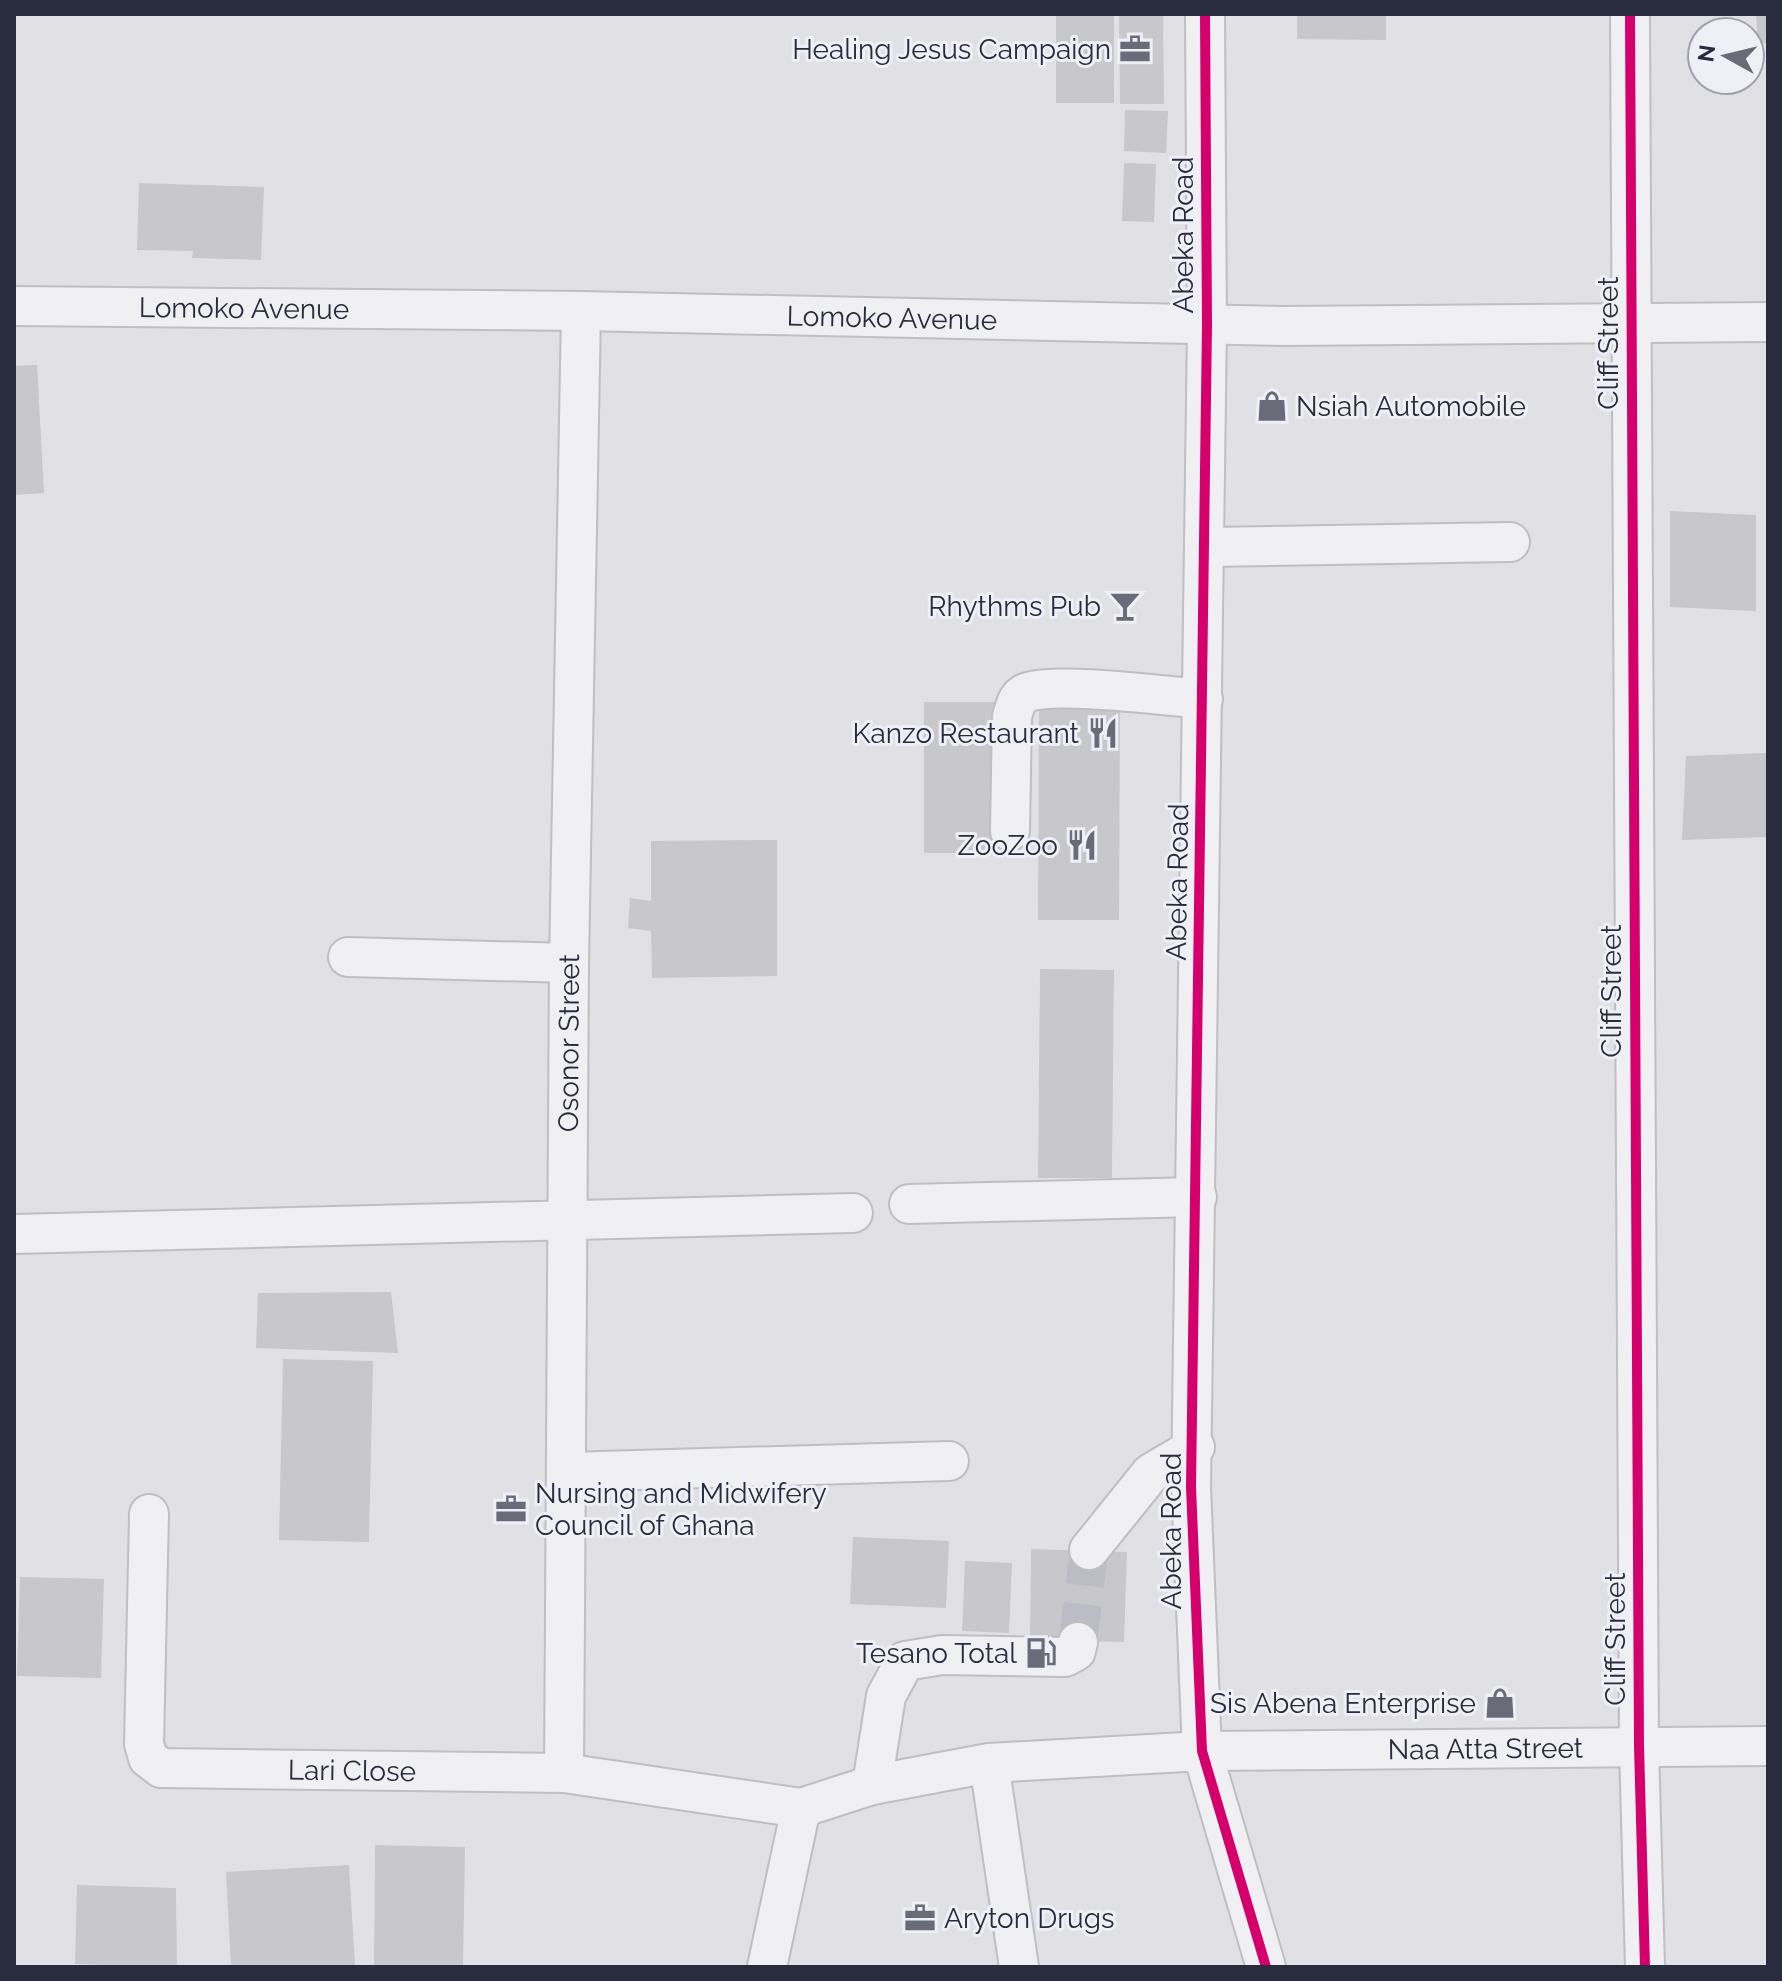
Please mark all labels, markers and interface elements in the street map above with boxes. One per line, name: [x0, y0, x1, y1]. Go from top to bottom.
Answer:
north arrow: [1686, 16, 1766, 96]
office icon: Healing Jesus Campaign: [1118, 32, 1152, 66]
place label: Healing Jesus Campaign: [792, 33, 1111, 66]
text: N: [1692, 43, 1720, 63]
street label: Abeka Road: [1167, 157, 1200, 313]
street label: Cliff Street: [1592, 276, 1625, 410]
street label: Lomoko Avenue: [139, 291, 349, 326]
street label: Lomoko Avenue: [786, 299, 997, 337]
shop icon: Nsiah Automobile: [1255, 389, 1289, 423]
place label: Nsiah Automobile: [1296, 390, 1526, 423]
bar icon: Rhythms Pub: [1108, 589, 1142, 623]
place label: Rhythms Pub: [928, 590, 1101, 623]
restaurant icon: Kanzo Restaurant: [1086, 716, 1120, 750]
place label: Kanzo Restaurant: [852, 717, 1080, 750]
street label: Abeka Road: [1160, 803, 1195, 961]
restaurant icon: ZooZoo: [1065, 828, 1099, 862]
place label: ZooZoo: [958, 829, 1058, 862]
street label: Cliff Street: [1595, 924, 1628, 1058]
street label: Osonor Street: [552, 953, 586, 1132]
street label: Abeka Road: [1155, 1453, 1188, 1609]
place label: Nursing and Midwifery Council of Ghana: [535, 1477, 827, 1542]
office icon: Nursing and Midwifery Council of Ghana: [494, 1492, 528, 1526]
street label: Cliff Street: [1599, 1572, 1632, 1706]
fuel station icon: Tesano Total: [1024, 1636, 1058, 1670]
place label: Tesano Total: [856, 1637, 1017, 1670]
shop icon: Sis Abena Enterprise: [1483, 1686, 1517, 1720]
place label: Sis Abena Enterprise: [1210, 1687, 1476, 1720]
street label: Naa Atta Street: [1387, 1732, 1584, 1766]
street label: Lari Close: [288, 1754, 416, 1788]
office icon: Aryton Drugs: [903, 1901, 937, 1935]
place label: Aryton Drugs: [944, 1902, 1115, 1935]

